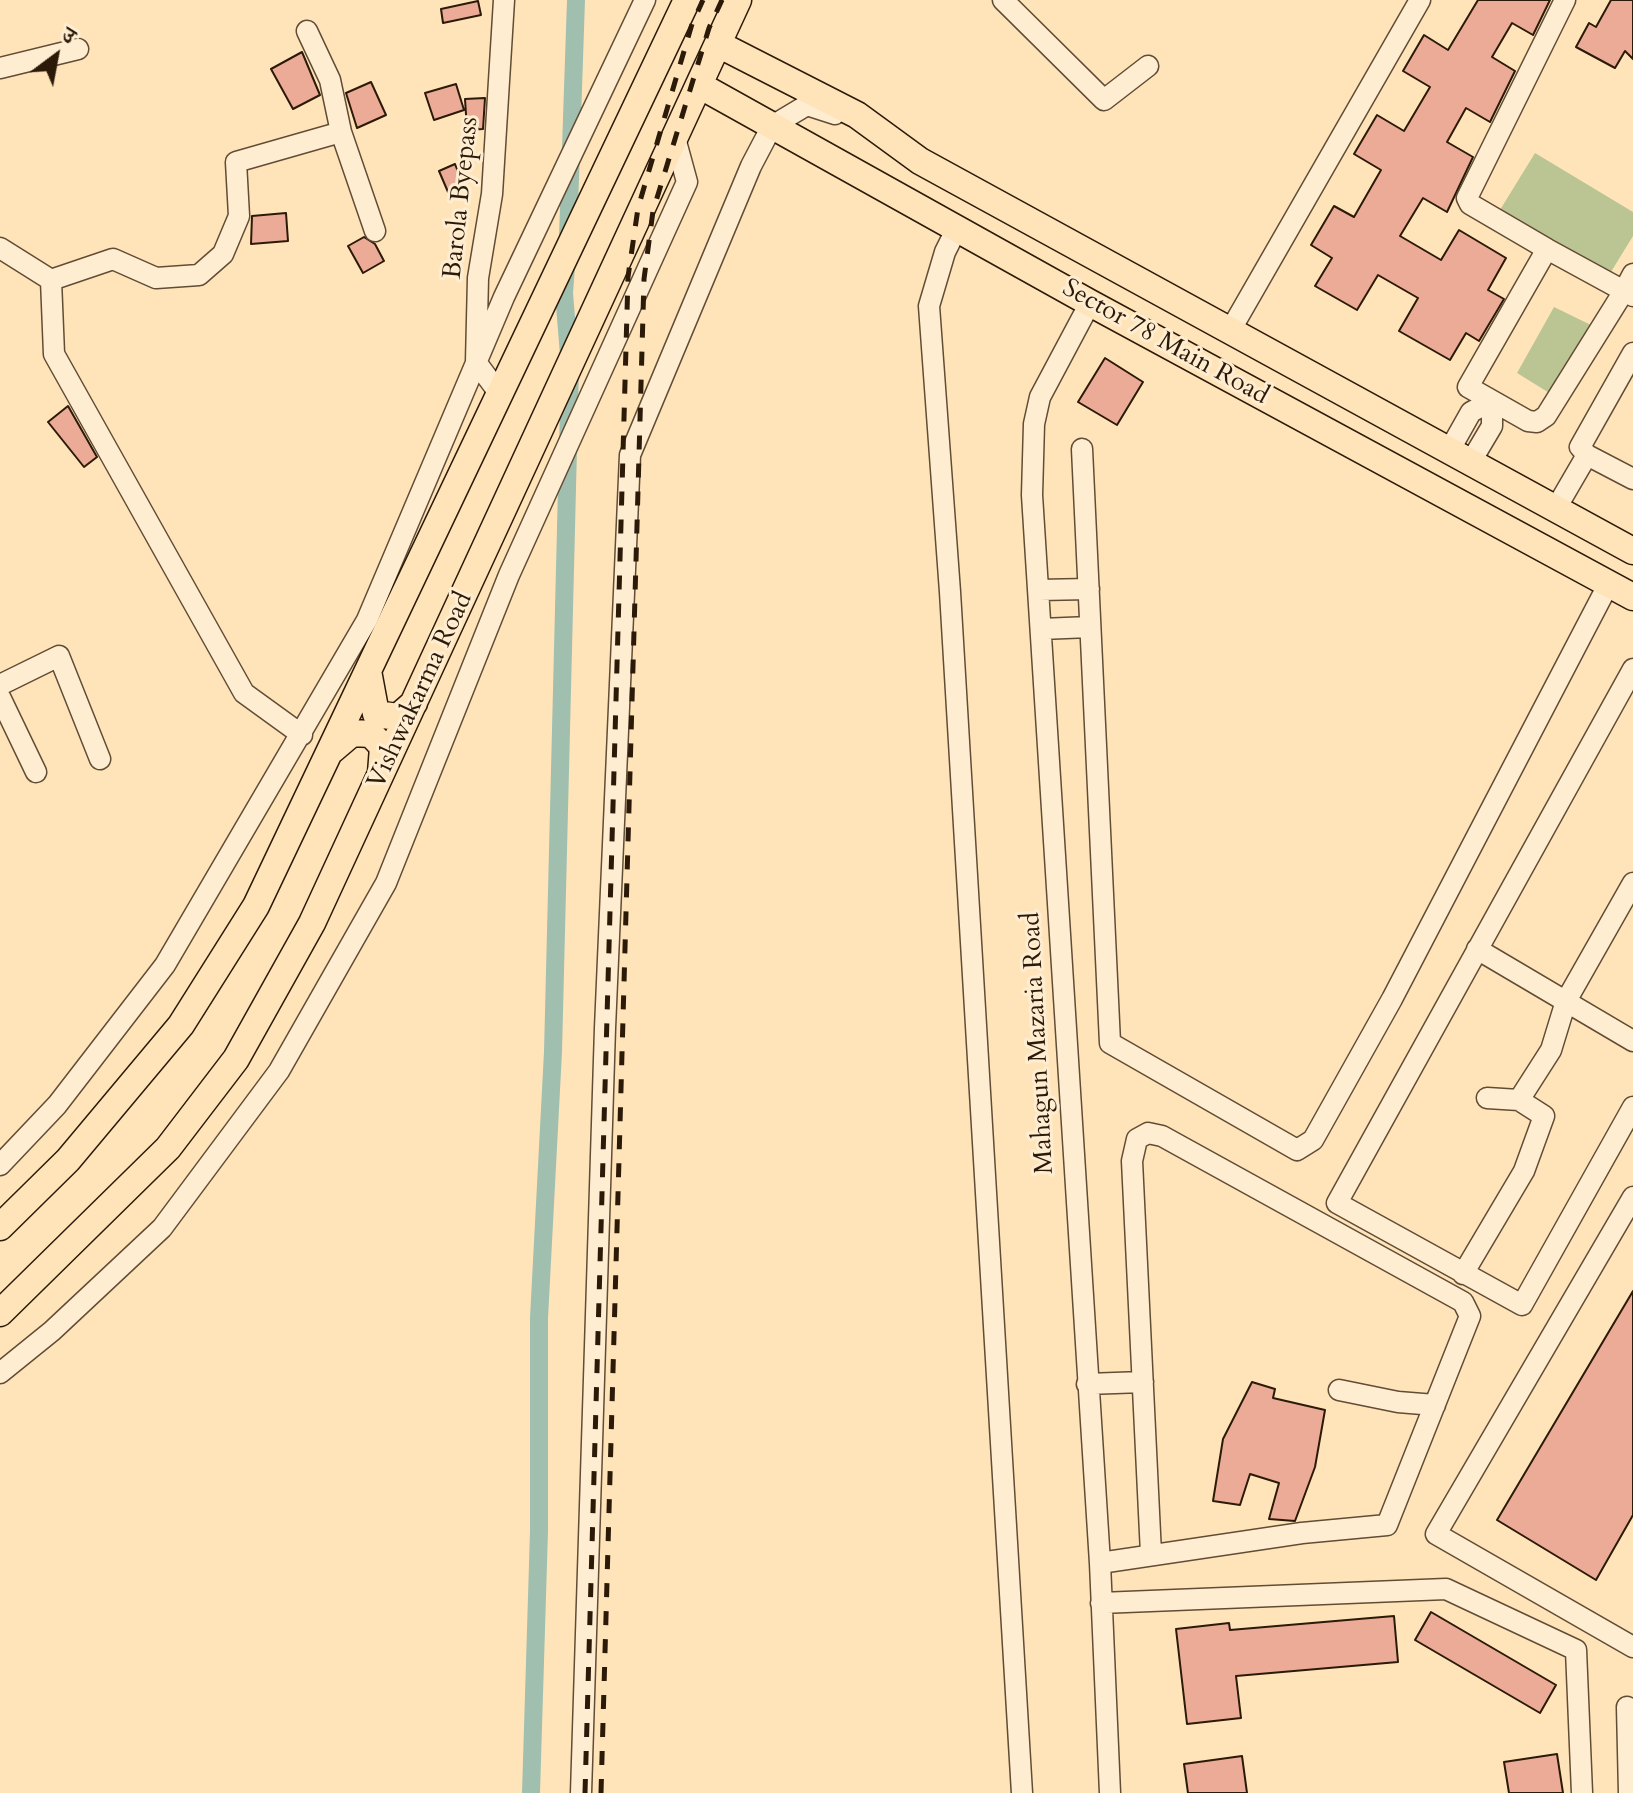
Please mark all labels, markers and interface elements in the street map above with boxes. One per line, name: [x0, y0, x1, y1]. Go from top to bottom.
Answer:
north arrow: [16, 16, 96, 96]
text: उ: [56, 20, 81, 51]
street label: Barola Byepass: [438, 115, 486, 281]
street label: Sector 78 Main Road: [1056, 273, 1274, 413]
street label: Vishwakarma Road: [362, 588, 480, 794]
street label: Mahagun Mazaria Road: [1017, 911, 1061, 1175]

